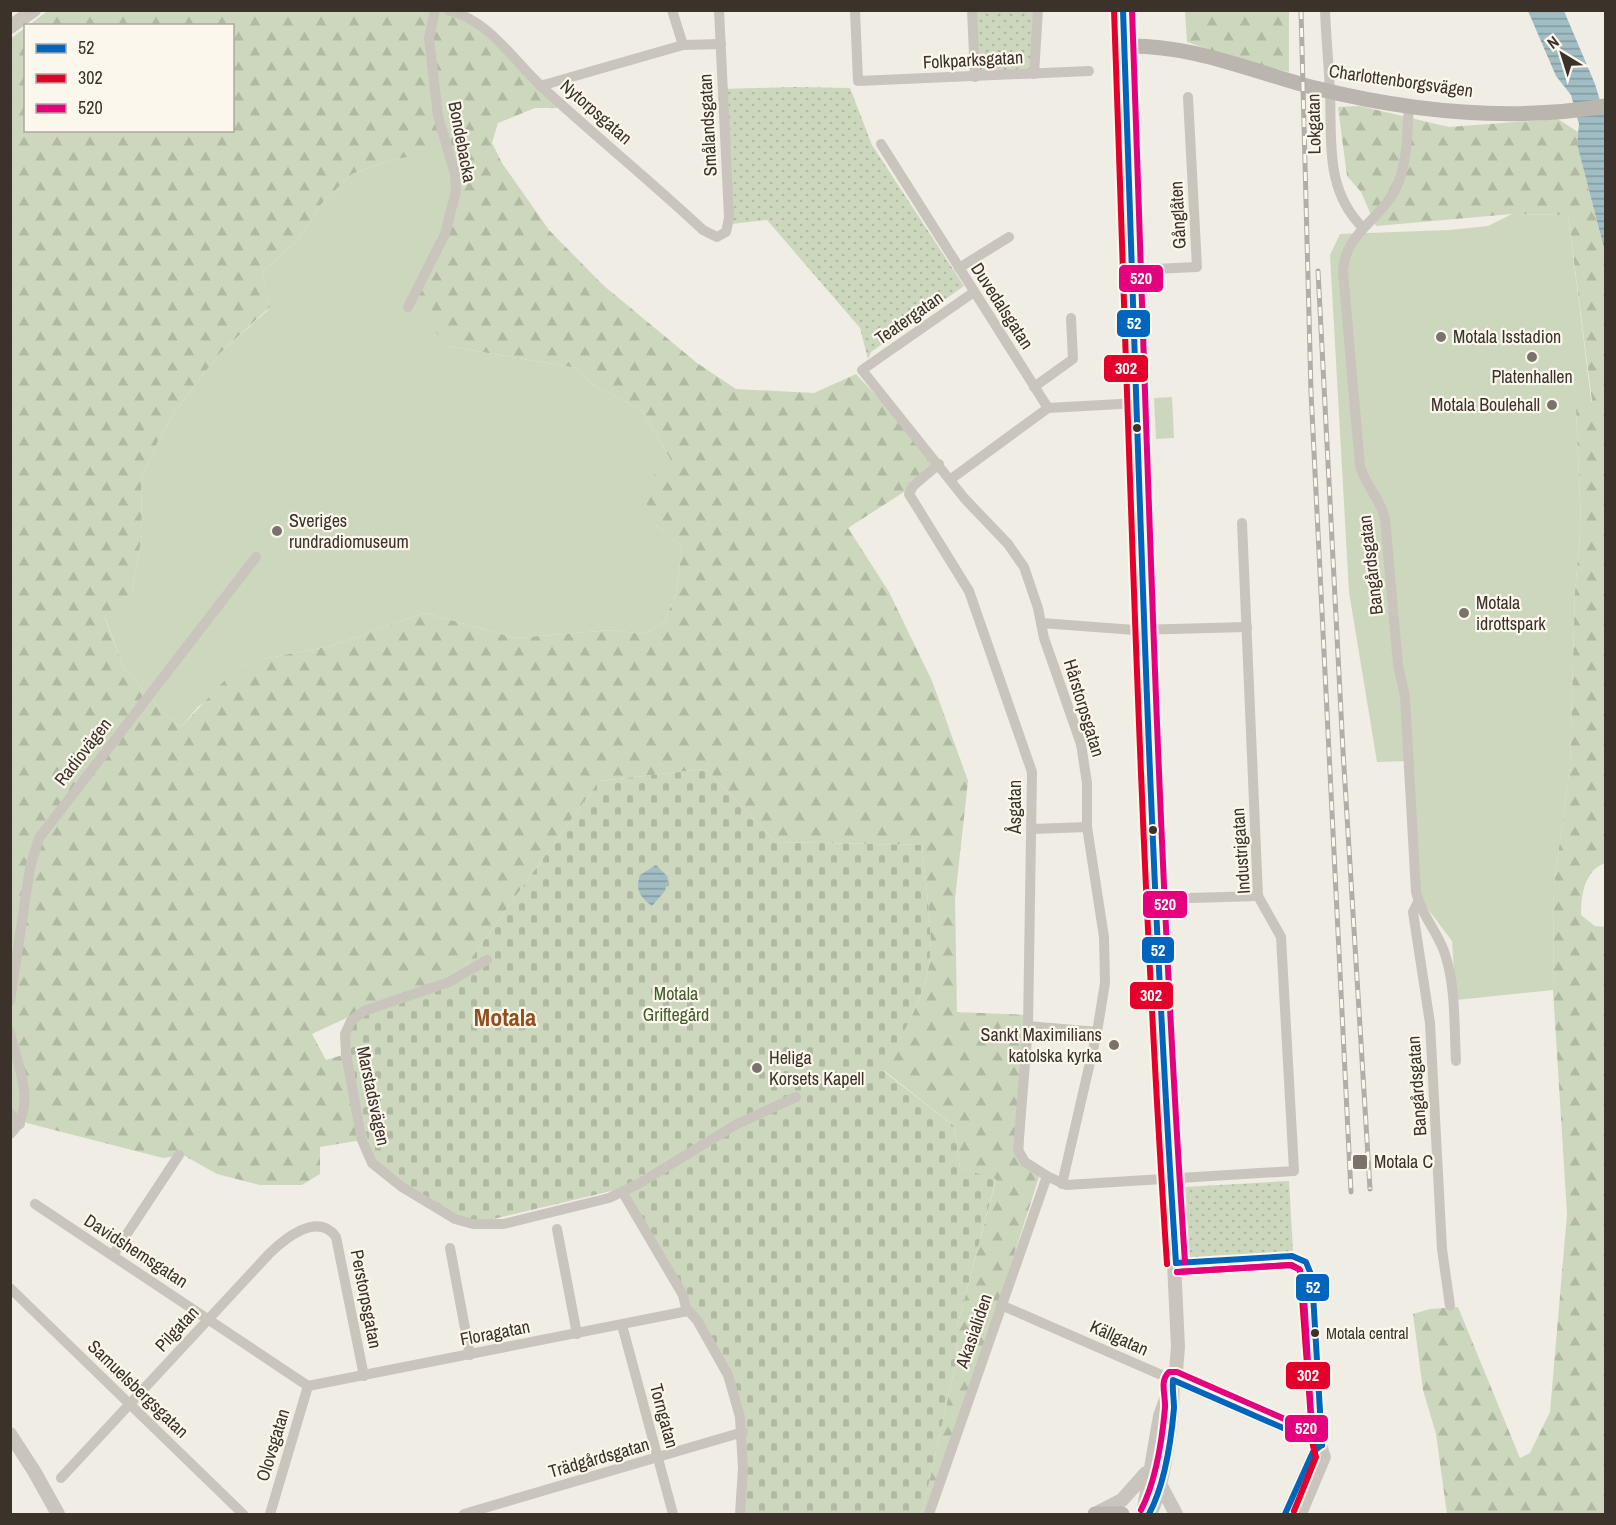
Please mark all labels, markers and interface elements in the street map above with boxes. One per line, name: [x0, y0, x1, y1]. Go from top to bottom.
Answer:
legend: [24, 24, 234, 132]
north arrow: [1532, 24, 1592, 84]
text: N: [1542, 31, 1563, 54]
text: 52: [78, 35, 94, 60]
street label: Folkparksgatan: [922, 44, 1024, 75]
street label: Charlottenborgsvägen: [1327, 58, 1475, 103]
text: 302: [78, 65, 103, 90]
street label: Nytorpsgatan: [555, 73, 638, 150]
street label: Smålandsgatan: [692, 73, 723, 177]
street label: Lokgatan: [1300, 93, 1327, 155]
text: 520: [78, 95, 103, 120]
street label: Bondebacka: [442, 99, 483, 185]
street label: Gånglåten: [1163, 180, 1192, 250]
street label: Duvedalsgatan: [965, 258, 1040, 354]
line badge: 520: [1118, 264, 1164, 293]
text: 520: [1130, 267, 1152, 289]
street label: Teatergatan: [870, 285, 948, 350]
line badge: 52: [1116, 309, 1151, 338]
text: 52: [1127, 312, 1141, 334]
place label: Motala Isstadion: [1453, 324, 1561, 349]
marker: Motala Isstadion: [1434, 330, 1448, 344]
marker: Platenhallen: [1525, 350, 1539, 364]
line badge: 302: [1103, 354, 1149, 383]
text: 302: [1115, 357, 1137, 379]
place label: Platenhallen: [1491, 364, 1573, 389]
place label: Motala Boulehall: [1431, 392, 1540, 417]
marker: Motala Boulehall: [1545, 398, 1559, 412]
unlabelled marker: [1131, 422, 1143, 434]
place label: Sveriges rundradiomuseum: [289, 508, 409, 554]
street label: Bangårdsgatan: [1352, 514, 1389, 616]
marker: Sveriges rundradiomuseum: [270, 524, 284, 538]
place label: Motala idrottspark: [1476, 590, 1546, 636]
marker: Motala idrottspark: [1457, 606, 1471, 620]
street label: Hårstorpsgatan: [1058, 656, 1111, 760]
street label: Radiovägen: [48, 713, 117, 791]
street label: Åsgatan: [1002, 780, 1027, 835]
street label: Industrigatan: [1225, 807, 1256, 895]
unlabelled marker: [1147, 824, 1159, 836]
line badge: 520: [1142, 890, 1188, 919]
text: 520: [1154, 893, 1176, 915]
line badge: 52: [1141, 936, 1175, 964]
text: 52: [1151, 939, 1165, 961]
park label: Motala Griftegård: [643, 981, 709, 1027]
line badge: 302: [1129, 981, 1174, 1010]
text: 302: [1140, 984, 1162, 1006]
district label: Motala: [474, 1001, 536, 1033]
place label: Sankt Maximilians katolska kyrka: [981, 1022, 1102, 1068]
street label: Bangårdsgatan: [1401, 1035, 1432, 1137]
marker: Sankt Maximilians katolska kyrka: [1107, 1038, 1121, 1052]
street label: Marstadsvägen: [351, 1044, 396, 1148]
place label: Heliga Korsets Kapell: [769, 1045, 864, 1091]
marker: Heliga Korsets Kapell: [750, 1061, 764, 1075]
place label: Motala C: [1374, 1149, 1433, 1174]
marker: Motala C: [1351, 1153, 1369, 1171]
street label: Davidshemsgatan: [80, 1208, 193, 1293]
street label: Perstorpsgatan: [345, 1247, 388, 1350]
line badge: 52: [1295, 1273, 1330, 1302]
text: 52: [1306, 1276, 1320, 1298]
street label: Akasialiden: [949, 1290, 998, 1372]
street label: Pilgatan: [149, 1300, 204, 1357]
street label: Floragatan: [458, 1314, 532, 1352]
street label: Källgatan: [1086, 1314, 1152, 1361]
place label: Motala central: [1326, 1322, 1408, 1344]
marker: Motala central: [1309, 1327, 1321, 1339]
street label: Samuelsbergsgatan: [82, 1334, 194, 1443]
line badge: 302: [1285, 1361, 1331, 1390]
text: 302: [1297, 1364, 1319, 1386]
street label: Torngatan: [644, 1381, 685, 1451]
street label: Olovsgatan: [250, 1405, 295, 1484]
line badge: 520: [1284, 1414, 1329, 1443]
text: 520: [1295, 1417, 1317, 1439]
street label: Trädgårdsgatan: [546, 1431, 652, 1484]

